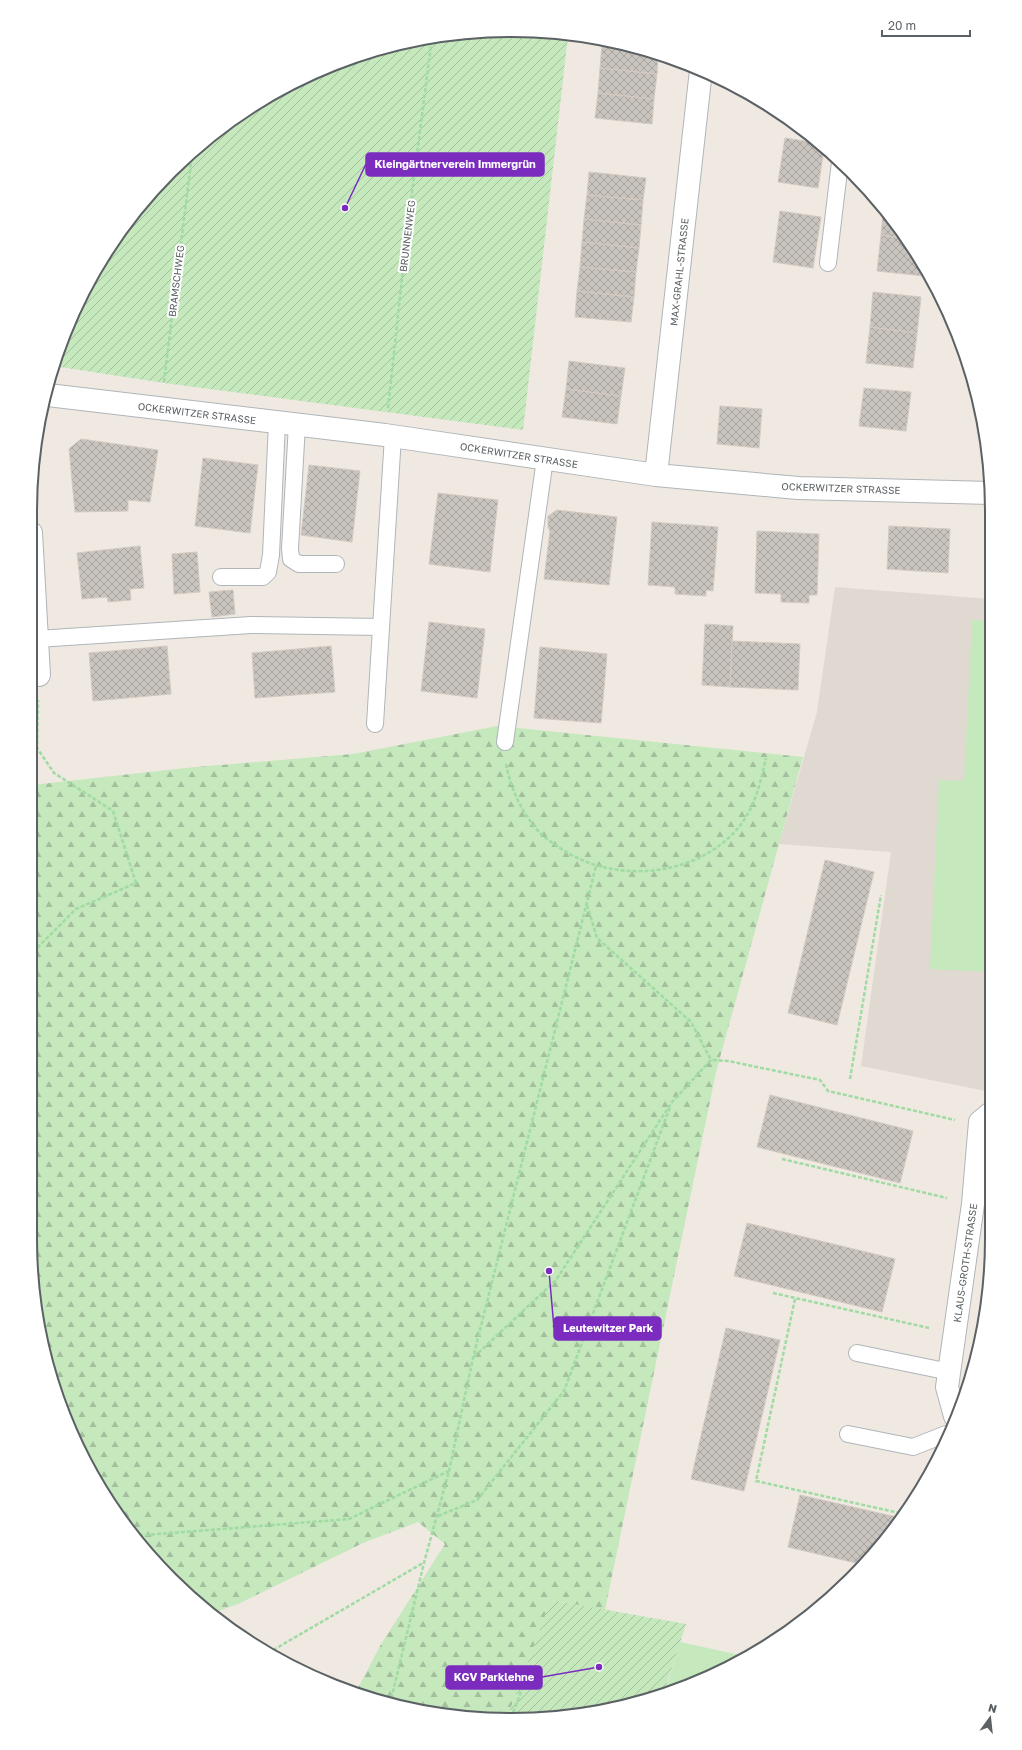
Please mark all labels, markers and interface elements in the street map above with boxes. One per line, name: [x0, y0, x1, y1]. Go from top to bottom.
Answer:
scale bar: [882, 12, 970, 38]
text: 20 m: [888, 18, 916, 33]
callout: Kleingärtnerverein Immergrün: [366, 153, 544, 176]
text: Kleingärtnerverein Immergrün: [374, 157, 536, 170]
street label: BRUNNENWEG: [397, 199, 417, 273]
street label: MAX-GRAHL-STRASSE: [667, 217, 691, 327]
street label: BRAMSCHWEG: [166, 244, 186, 318]
street label: OCKERWITZER STRASSE: [137, 400, 257, 426]
street label: OCKERWITZER STRASSE: [459, 440, 579, 470]
street label: OCKERWITZER STRASSE: [781, 480, 901, 496]
street label: KLAUS-GROTH-STRASSE: [951, 1203, 979, 1323]
callout: Leutewitzer Park: [554, 1317, 661, 1340]
text: Leutewitzer Park: [563, 1321, 654, 1334]
callout: KGV Parklehne: [446, 1666, 542, 1689]
text: KGV Parklehne: [454, 1670, 535, 1683]
north arrow: [970, 1698, 1010, 1738]
text: N: [987, 1700, 998, 1715]

